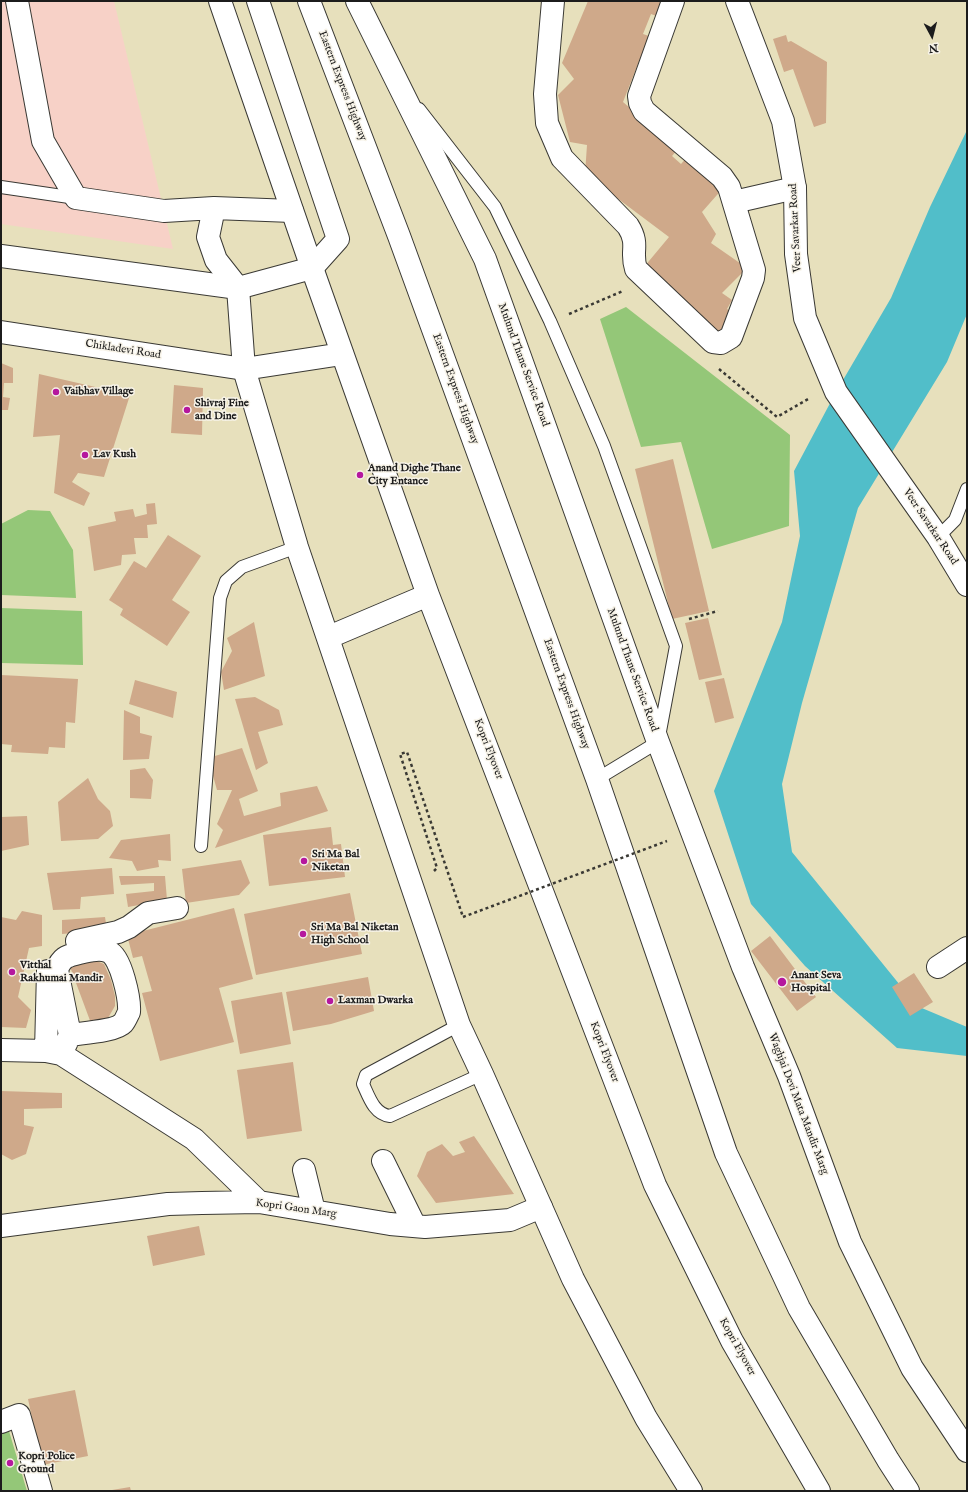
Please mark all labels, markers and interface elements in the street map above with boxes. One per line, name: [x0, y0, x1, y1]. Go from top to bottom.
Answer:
north arrow: [912, 16, 952, 56]
street label: Eastern Express Highway: [315, 29, 369, 143]
text: N: [928, 40, 939, 55]
street label: Veer Savarkar Road: [787, 183, 805, 273]
street label: Mulund Thane Service Road: [495, 302, 551, 428]
street label: Eastern Express Highway: [429, 332, 481, 446]
street label: Chikladevi Road: [84, 338, 162, 362]
place label: Vaibhav Village: [64, 385, 134, 399]
marker: Vaibhav Village: [51, 387, 61, 397]
place label: Shivraj Fine and Dine: [195, 397, 249, 423]
marker: Shivraj Fine and Dine: [182, 405, 192, 415]
place label: Lav Kush: [93, 448, 136, 462]
marker: Lav Kush: [80, 450, 90, 460]
place label: Anand Dighe Thane City Entance: [368, 462, 461, 488]
marker: Anand Dighe Thane City Entance: [355, 470, 365, 480]
street label: Veer Savarkar Road: [900, 486, 960, 568]
street label: Mulund Thane Service Road: [604, 607, 660, 733]
street label: Eastern Express Highway: [540, 637, 592, 751]
street label: Kopri Flyover: [470, 717, 506, 781]
place label: Sri Ma Bal Niketan: [312, 848, 360, 874]
marker: Sri Ma Bal Niketan: [299, 856, 309, 866]
place label: Sri Ma Bal Niketan High School: [311, 921, 399, 947]
marker: Sri Ma Bal Niketan High School: [298, 929, 308, 939]
place label: Vitthal Rakhumai Mandir: [20, 959, 103, 985]
marker: Vitthal Rakhumai Mandir: [7, 967, 17, 977]
place label: Anant Seva Hospital: [791, 969, 841, 995]
marker: Anant Seva Hospital: [776, 976, 788, 988]
place label: Laxman Dwarka: [338, 994, 413, 1008]
marker: Laxman Dwarka: [325, 996, 335, 1006]
street label: Kopri Flyover: [586, 1020, 622, 1084]
street label: Waghjai Devi Mata Mandir Marg: [765, 1031, 831, 1177]
street label: Kopri Gaon Marg: [255, 1197, 337, 1221]
street label: Kopri Flyover: [716, 1316, 758, 1378]
place label: Kopri Police Ground: [18, 1450, 75, 1476]
marker: Kopri Police Ground: [5, 1458, 15, 1468]

